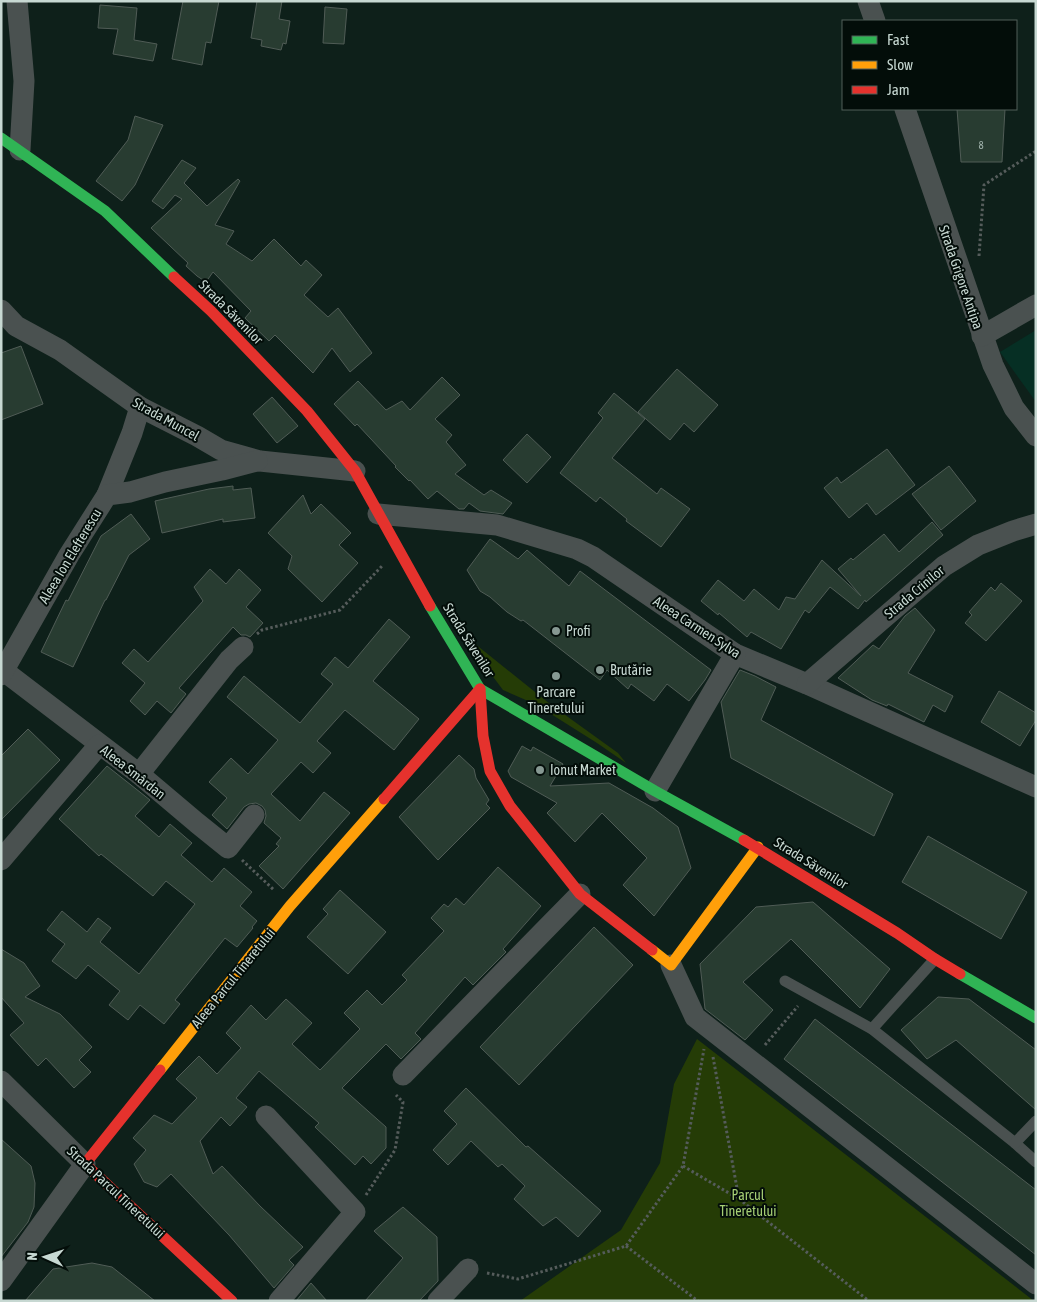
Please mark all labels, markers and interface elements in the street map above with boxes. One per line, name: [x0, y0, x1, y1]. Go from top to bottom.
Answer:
legend: [842, 20, 1017, 110]
text: Fast: [887, 31, 909, 48]
text: Slow: [887, 56, 913, 73]
text: Jam: [887, 81, 910, 98]
house number: 8: [978, 139, 984, 151]
street label: Strada Grigore Antipa: [936, 223, 986, 331]
street label: Strada Săvenilor: [196, 277, 267, 348]
street label: Strada Muncel: [130, 394, 202, 444]
street label: Aleea Ion Elefterescu: [35, 506, 105, 606]
street label: Strada Crinilor: [881, 562, 948, 622]
street label: Aleea Carmen Sylva: [650, 593, 744, 661]
street label: Strada Săvenilor: [440, 600, 499, 681]
place label: Profi: [566, 623, 591, 639]
marker: Profi: [550, 625, 562, 637]
place label: Brutărie: [610, 662, 652, 678]
marker: Brutărie: [594, 664, 606, 676]
marker: Parcare Tineretului: [550, 670, 562, 682]
place label: Parcare Tineretului: [527, 684, 585, 716]
street label: Aleea Smârdan: [97, 742, 169, 802]
place label: Ionut Market: [550, 762, 616, 778]
marker: Ionut Market: [534, 764, 546, 776]
street label: Strada Săvenilor: [771, 834, 852, 893]
street label: Aleea Parcul Tineretului: [188, 925, 278, 1031]
street label: Strada Parcul Tineretului: [64, 1143, 168, 1241]
park label: Parcul Tineretului: [719, 1187, 777, 1219]
north arrow: [20, 1232, 70, 1282]
text: N: [24, 1252, 40, 1261]

